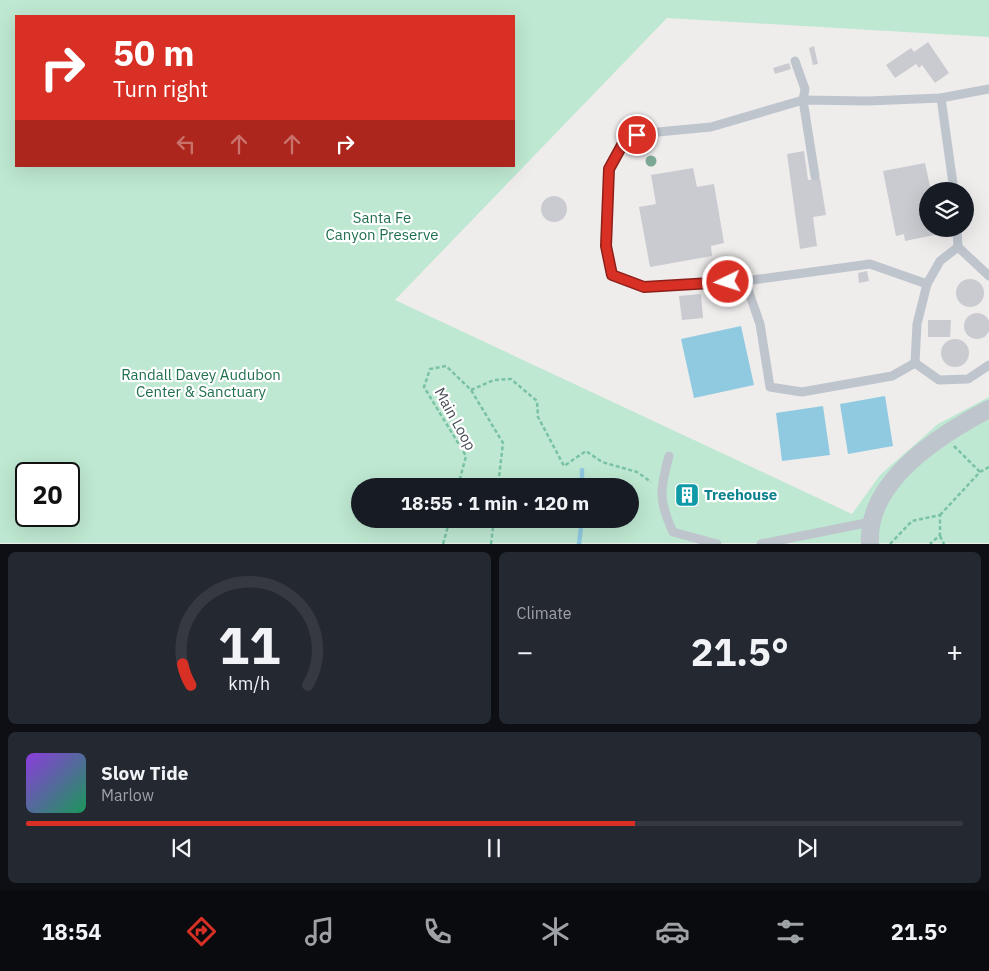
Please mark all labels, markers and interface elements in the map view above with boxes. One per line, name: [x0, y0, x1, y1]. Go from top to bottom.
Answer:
text: 50 m: [113, 30, 195, 76]
icon: right: [30, 35, 95, 100]
text: Turn right: [113, 74, 208, 103]
pin: [616, 114, 658, 156]
icon: arrive: [623, 121, 651, 149]
icon: left: [172, 130, 200, 158]
icon: ahead: [225, 130, 253, 158]
icon: ahead: [278, 130, 306, 158]
icon: right: [331, 130, 359, 158]
map controls: [919, 182, 974, 237]
button: layers: [919, 182, 974, 237]
park label: Santa Fe Canyon Preserve: [326, 208, 438, 244]
position arrow: [701, 255, 753, 307]
park label: Randall Davey Audubon Center & Sanctuary: [121, 365, 281, 401]
street label: Main Loop: [430, 384, 480, 453]
speed limit sign: 20: [15, 462, 80, 527]
building icon: Treehouse: [674, 482, 700, 508]
place label: Treehouse: [704, 485, 777, 504]
text: 18:55 · 1 min · 120 m: [401, 491, 589, 515]
text: Climate: [517, 603, 572, 623]
text: 11: [218, 611, 280, 678]
text: 21.5°: [691, 627, 789, 676]
text: −: [517, 633, 533, 670]
text: +: [946, 633, 963, 670]
text: km/h: [228, 672, 270, 695]
text: Slow Tide: [101, 761, 188, 785]
text: Marlow: [101, 785, 154, 805]
icon: previous: [168, 834, 196, 862]
icon: pause: [480, 834, 508, 862]
icon: next: [793, 834, 821, 862]
icon: directions: [184, 914, 219, 949]
icon: music: [302, 914, 337, 949]
icon: phone: [420, 914, 455, 949]
icon: climate: [538, 914, 573, 949]
icon: car: [655, 914, 690, 949]
icon: filters: [773, 914, 808, 949]
text: 18:54: [41, 917, 101, 946]
text: 21.5°: [891, 917, 948, 946]

